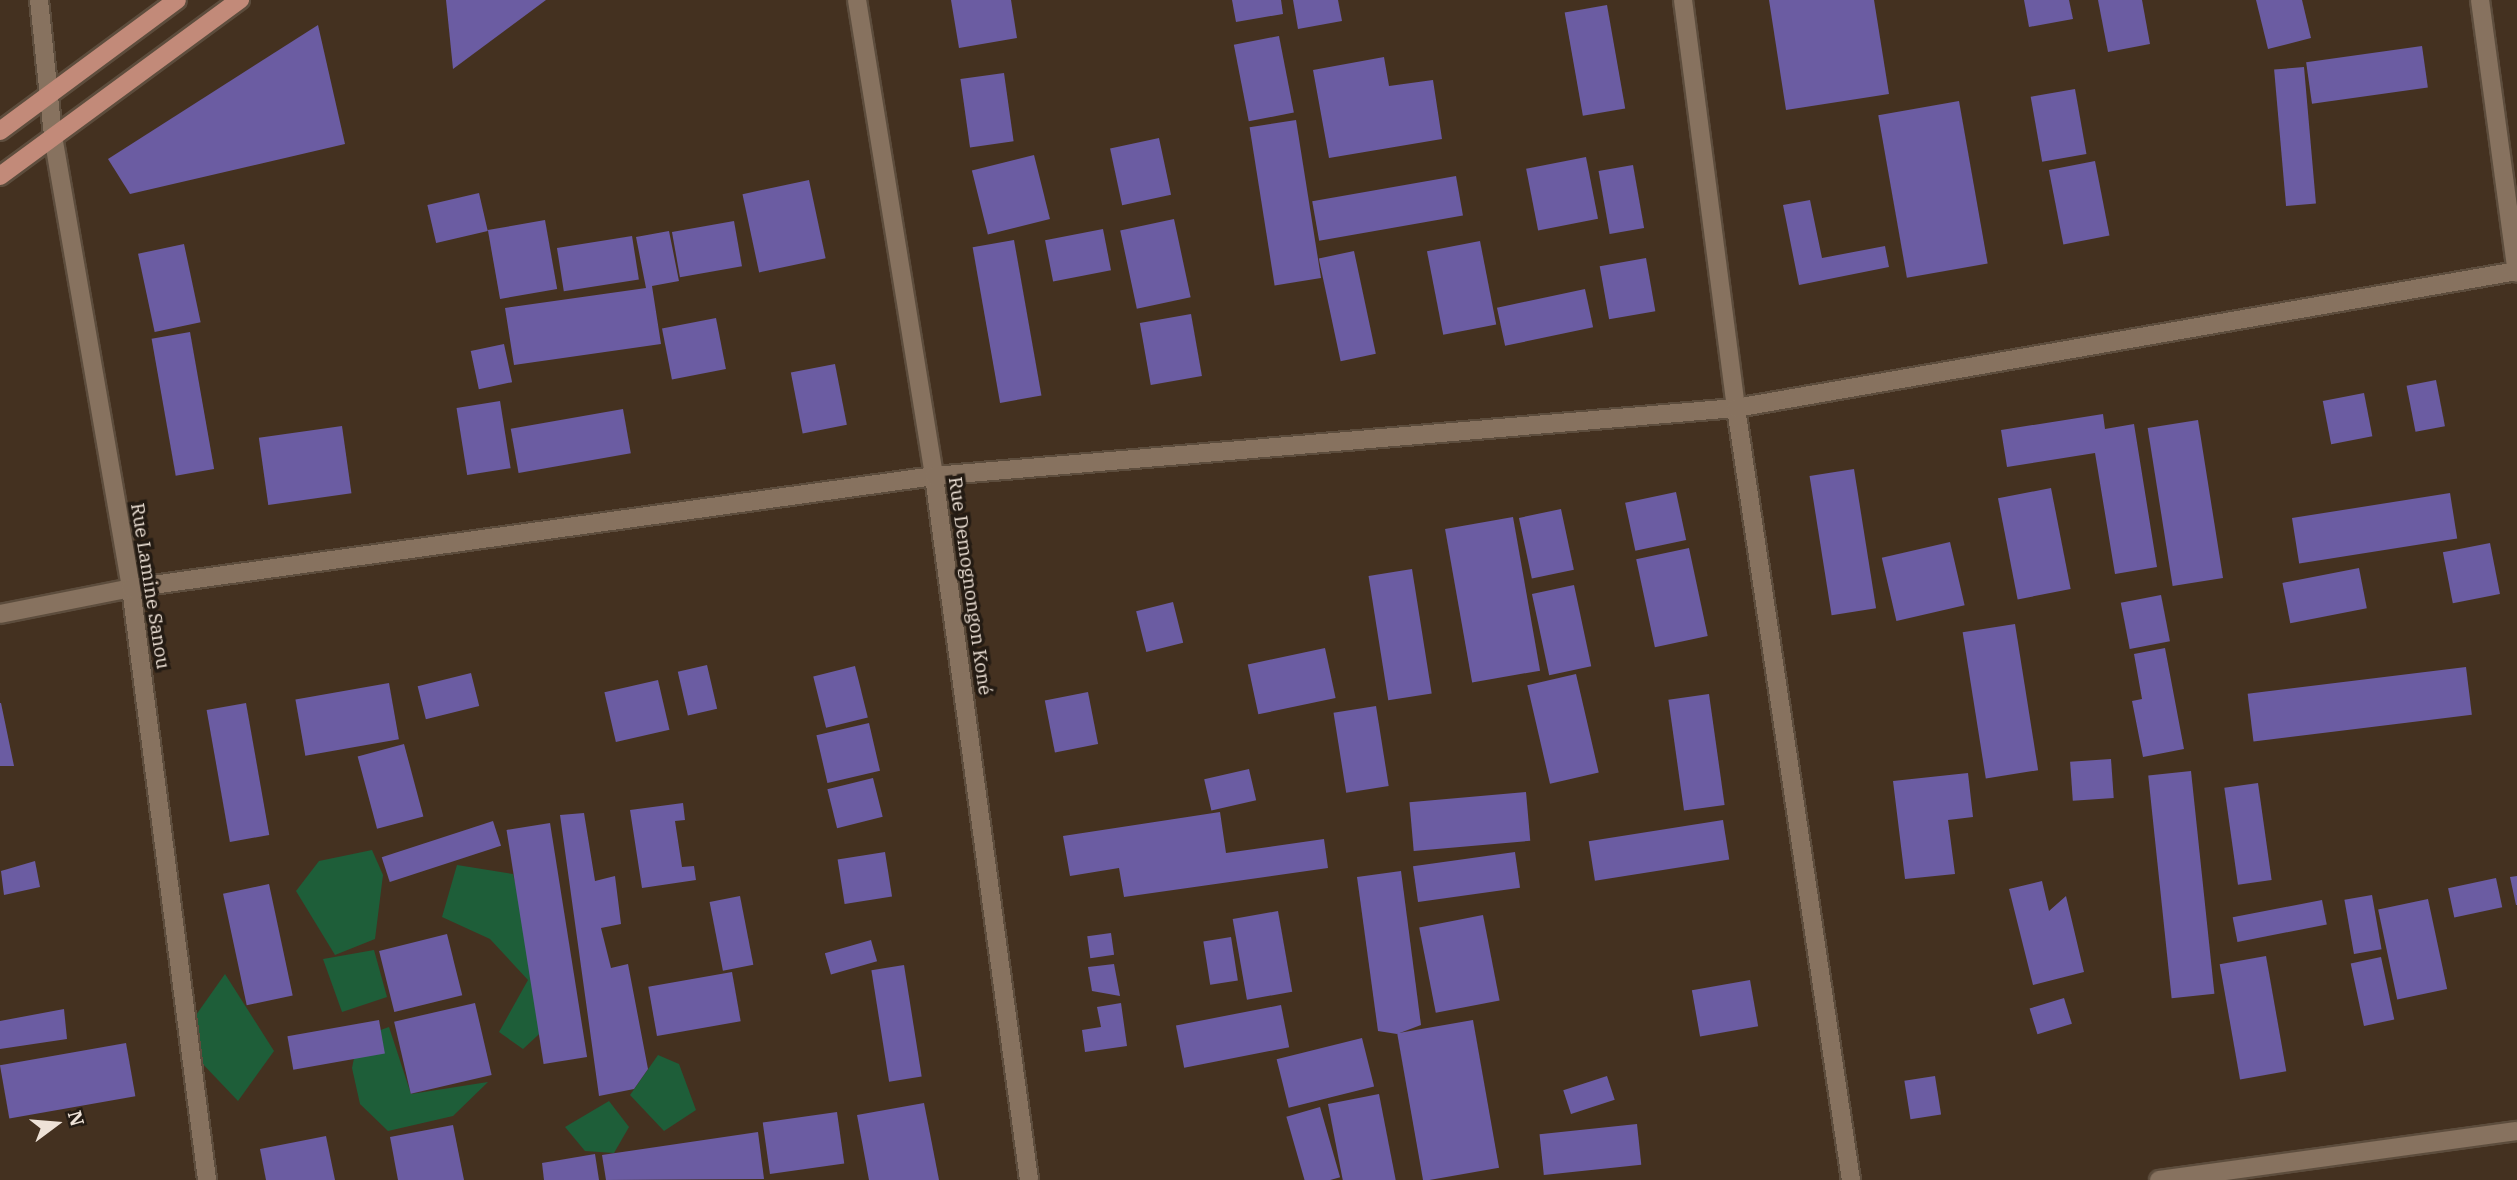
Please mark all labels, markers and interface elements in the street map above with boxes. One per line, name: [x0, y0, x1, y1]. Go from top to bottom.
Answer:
street label: Rue Demognongon Koné: [943, 475, 997, 697]
street label: Rue Lamine Sanou: [126, 501, 174, 671]
north arrow: [21, 1089, 91, 1159]
text: N: [63, 1108, 90, 1129]

